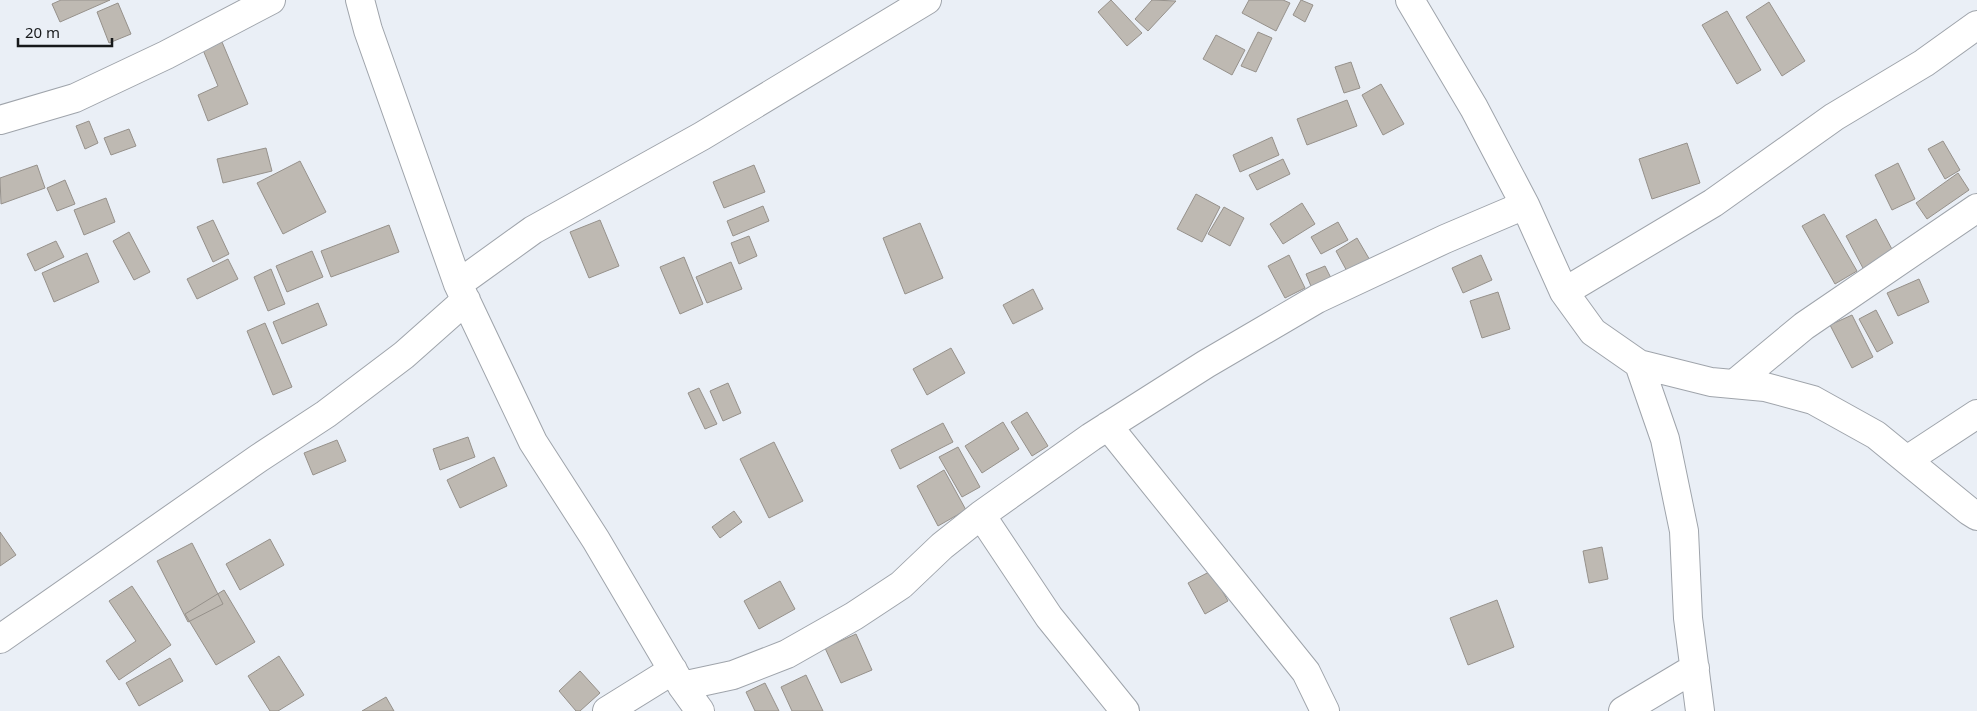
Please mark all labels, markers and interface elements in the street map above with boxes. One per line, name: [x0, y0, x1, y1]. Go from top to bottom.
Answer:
scale bar: [18, 15, 111, 47]
text: 20 m: [25, 22, 60, 42]

